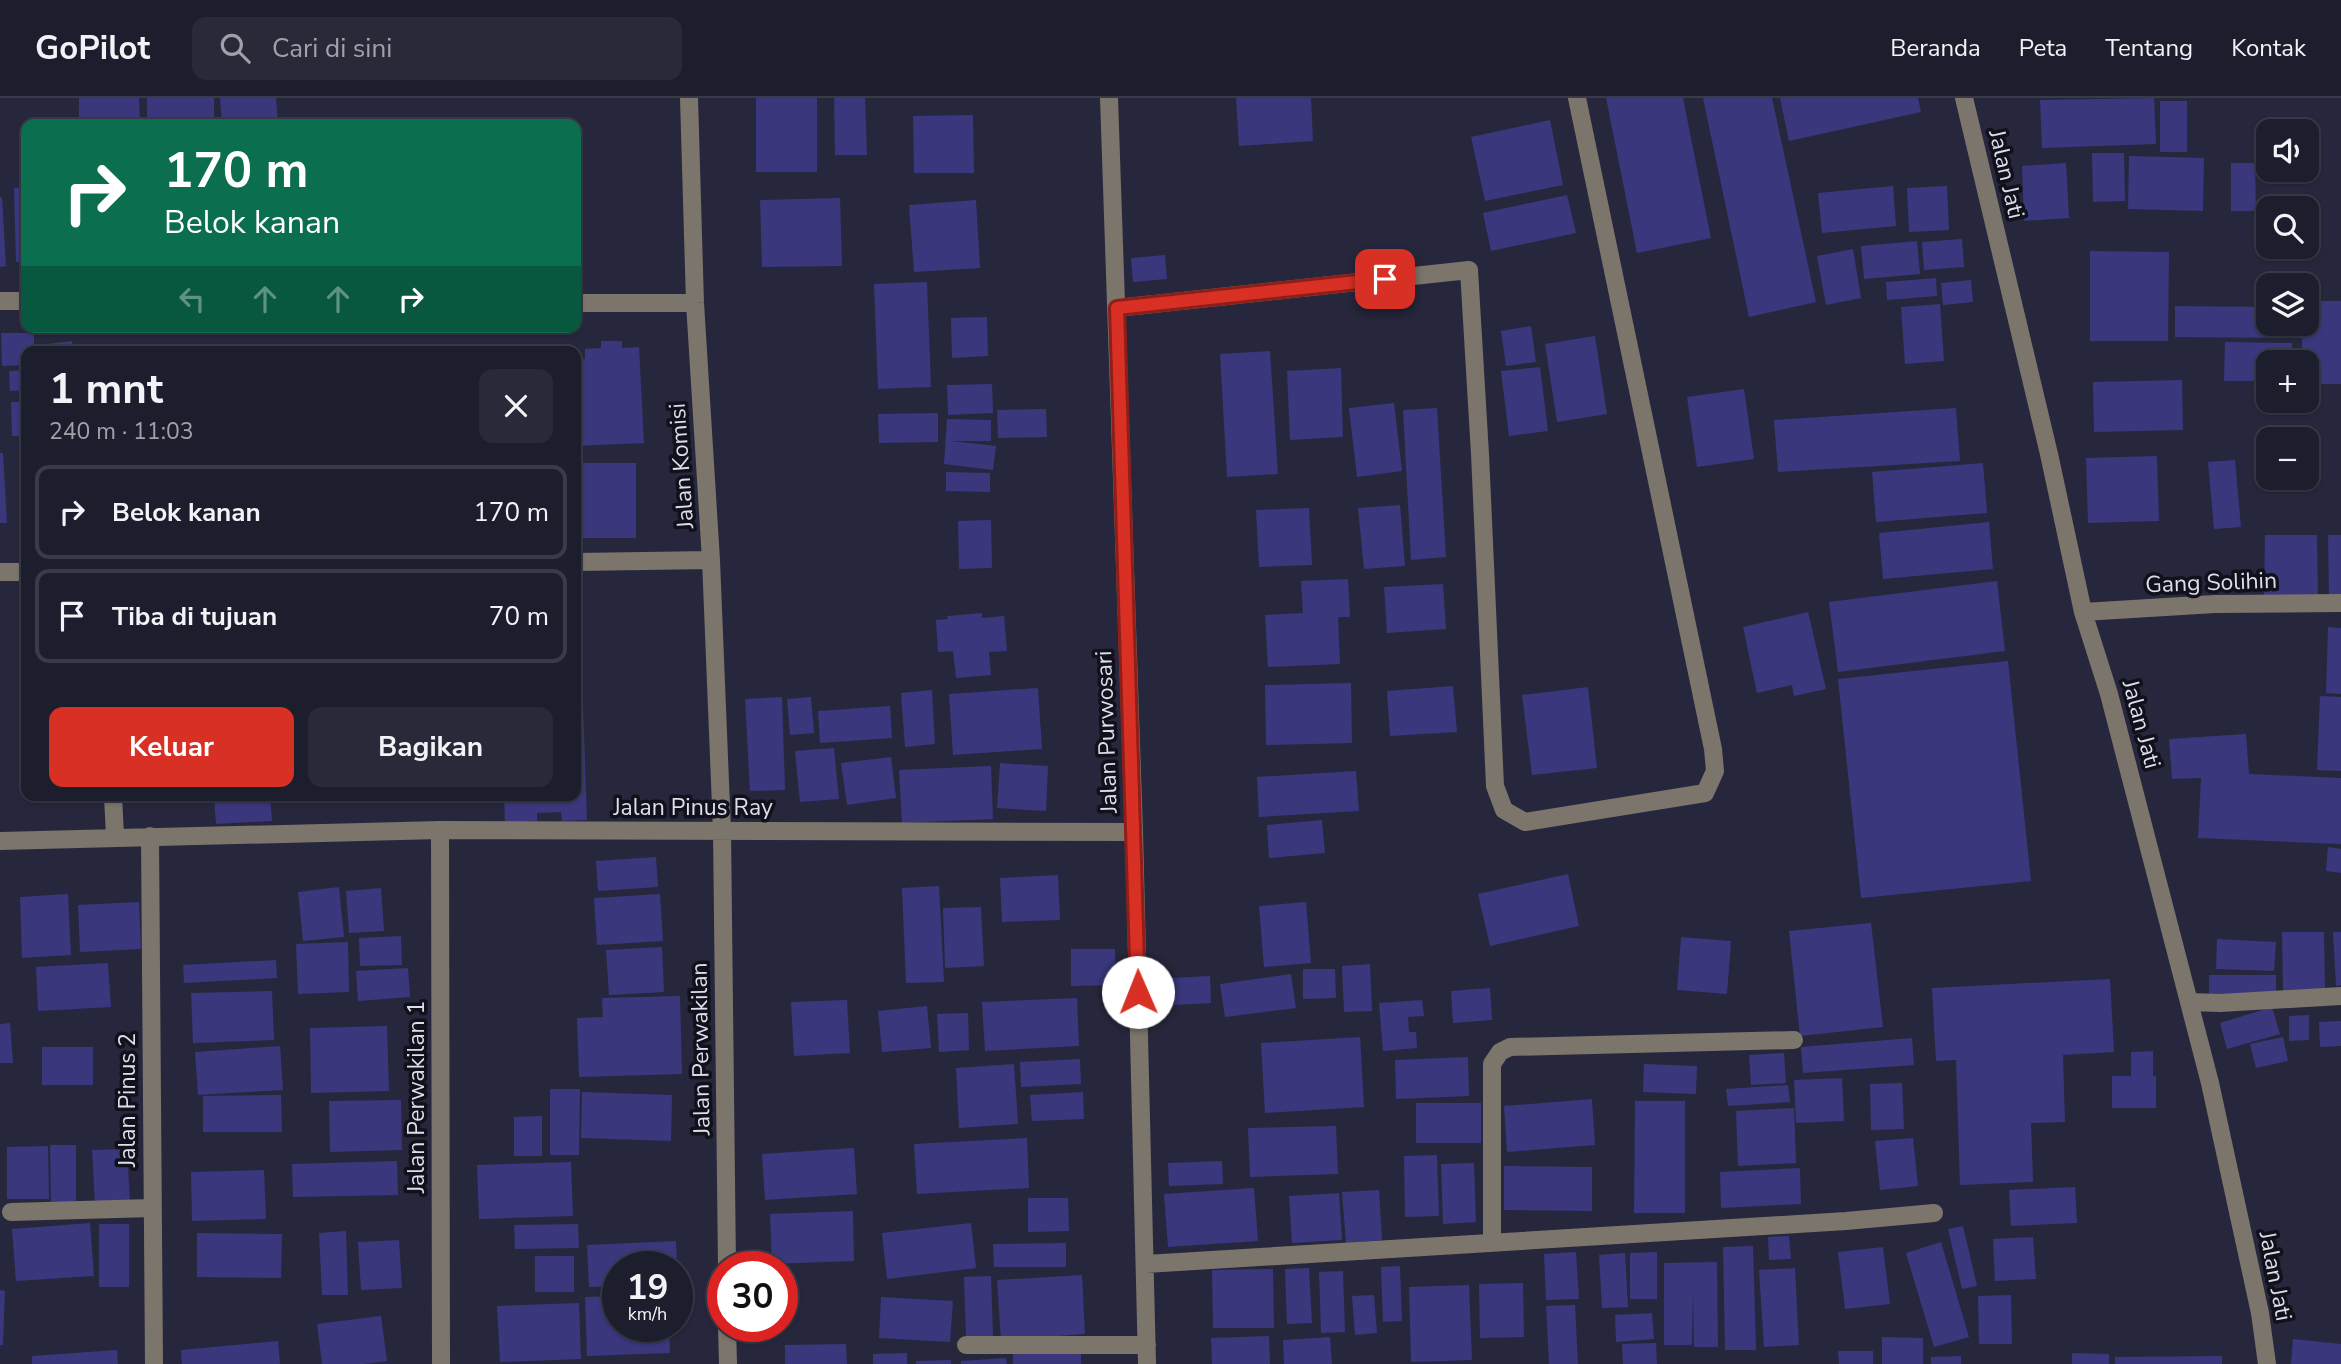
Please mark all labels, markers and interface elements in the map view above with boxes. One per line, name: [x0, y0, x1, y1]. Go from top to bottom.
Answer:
search box: [192, 17, 682, 80]
text: GoPilot: [35, 26, 150, 71]
icon: search: [216, 29, 254, 67]
text: Cari di sini: [272, 31, 392, 66]
text: Beranda: [1890, 32, 1981, 64]
text: Peta: [2019, 32, 2067, 64]
text: Tentang: [2105, 32, 2193, 64]
text: Kontak: [2231, 32, 2306, 64]
map controls: [2256, 119, 2319, 490]
button: sound: [2256, 119, 2319, 182]
street label: Jalan Jati: [1981, 125, 2032, 222]
text: 170 m: [164, 137, 308, 204]
icon: right: [49, 147, 140, 238]
button: search: [2256, 196, 2319, 259]
text: Belok kanan: [164, 201, 340, 244]
pin: [1355, 249, 1415, 309]
icon: arrive: [1366, 260, 1404, 298]
button: layers: [2256, 273, 2319, 336]
icon: left: [173, 280, 211, 318]
icon: ahead: [246, 280, 284, 318]
icon: ahead: [319, 280, 357, 318]
icon: right: [392, 280, 430, 318]
button: +: [2256, 350, 2319, 413]
text: 1 mnt: [49, 361, 163, 418]
button: close: [479, 369, 553, 443]
street label: Jalan Komisi: [662, 402, 701, 531]
text: 240 m · 11:03: [49, 416, 194, 447]
button: −: [2256, 427, 2319, 490]
icon: right: [53, 493, 91, 531]
text: Belok kanan: [112, 495, 261, 530]
text: 170 m: [473, 495, 549, 530]
street label: Gang Solihin: [2145, 565, 2277, 600]
icon: arrive: [53, 597, 91, 635]
text: Tiba di tujuan: [112, 599, 277, 634]
text: 70 m: [489, 599, 549, 634]
street label: Jalan Purwosari: [1088, 650, 1125, 815]
street label: Jalan Jati: [2115, 675, 2168, 772]
button: Keluar: [49, 707, 294, 787]
button: Bagikan: [308, 707, 553, 787]
street label: Jalan Pinus Ray: [612, 792, 773, 823]
position arrow: [1101, 955, 1175, 1029]
street label: Jalan Perwakilan: [683, 962, 718, 1137]
street label: Jalan Perwakilan 1: [401, 1001, 432, 1194]
street label: Jalan Pinus 2: [112, 1033, 143, 1168]
street label: Jalan Jati: [2251, 1228, 2299, 1324]
speed limit sign: 30: [707, 1251, 798, 1342]
text: 19: [626, 1264, 669, 1311]
text: km/h: [628, 1302, 667, 1326]

